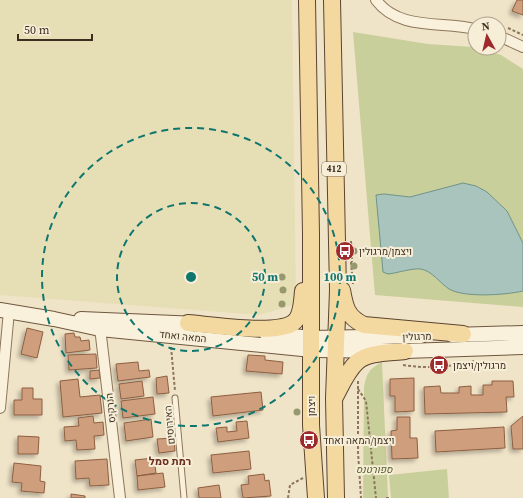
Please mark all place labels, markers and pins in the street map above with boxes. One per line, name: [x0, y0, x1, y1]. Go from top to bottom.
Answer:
bus stop icon: ויצמן/מרגולין: [334, 240, 356, 262]
place label: ויצמן/מרגולין: [359, 245, 412, 258]
centre of rings: [184, 270, 198, 284]
bus stop icon: מרגולין/ויצמן: [428, 354, 450, 376]
place label: מרגולין/ויצמן: [453, 359, 506, 372]
bus stop icon: ויצמן/המאה ואחד: [298, 429, 320, 451]
place label: ויצמן/המאה ואחד: [323, 434, 394, 447]

